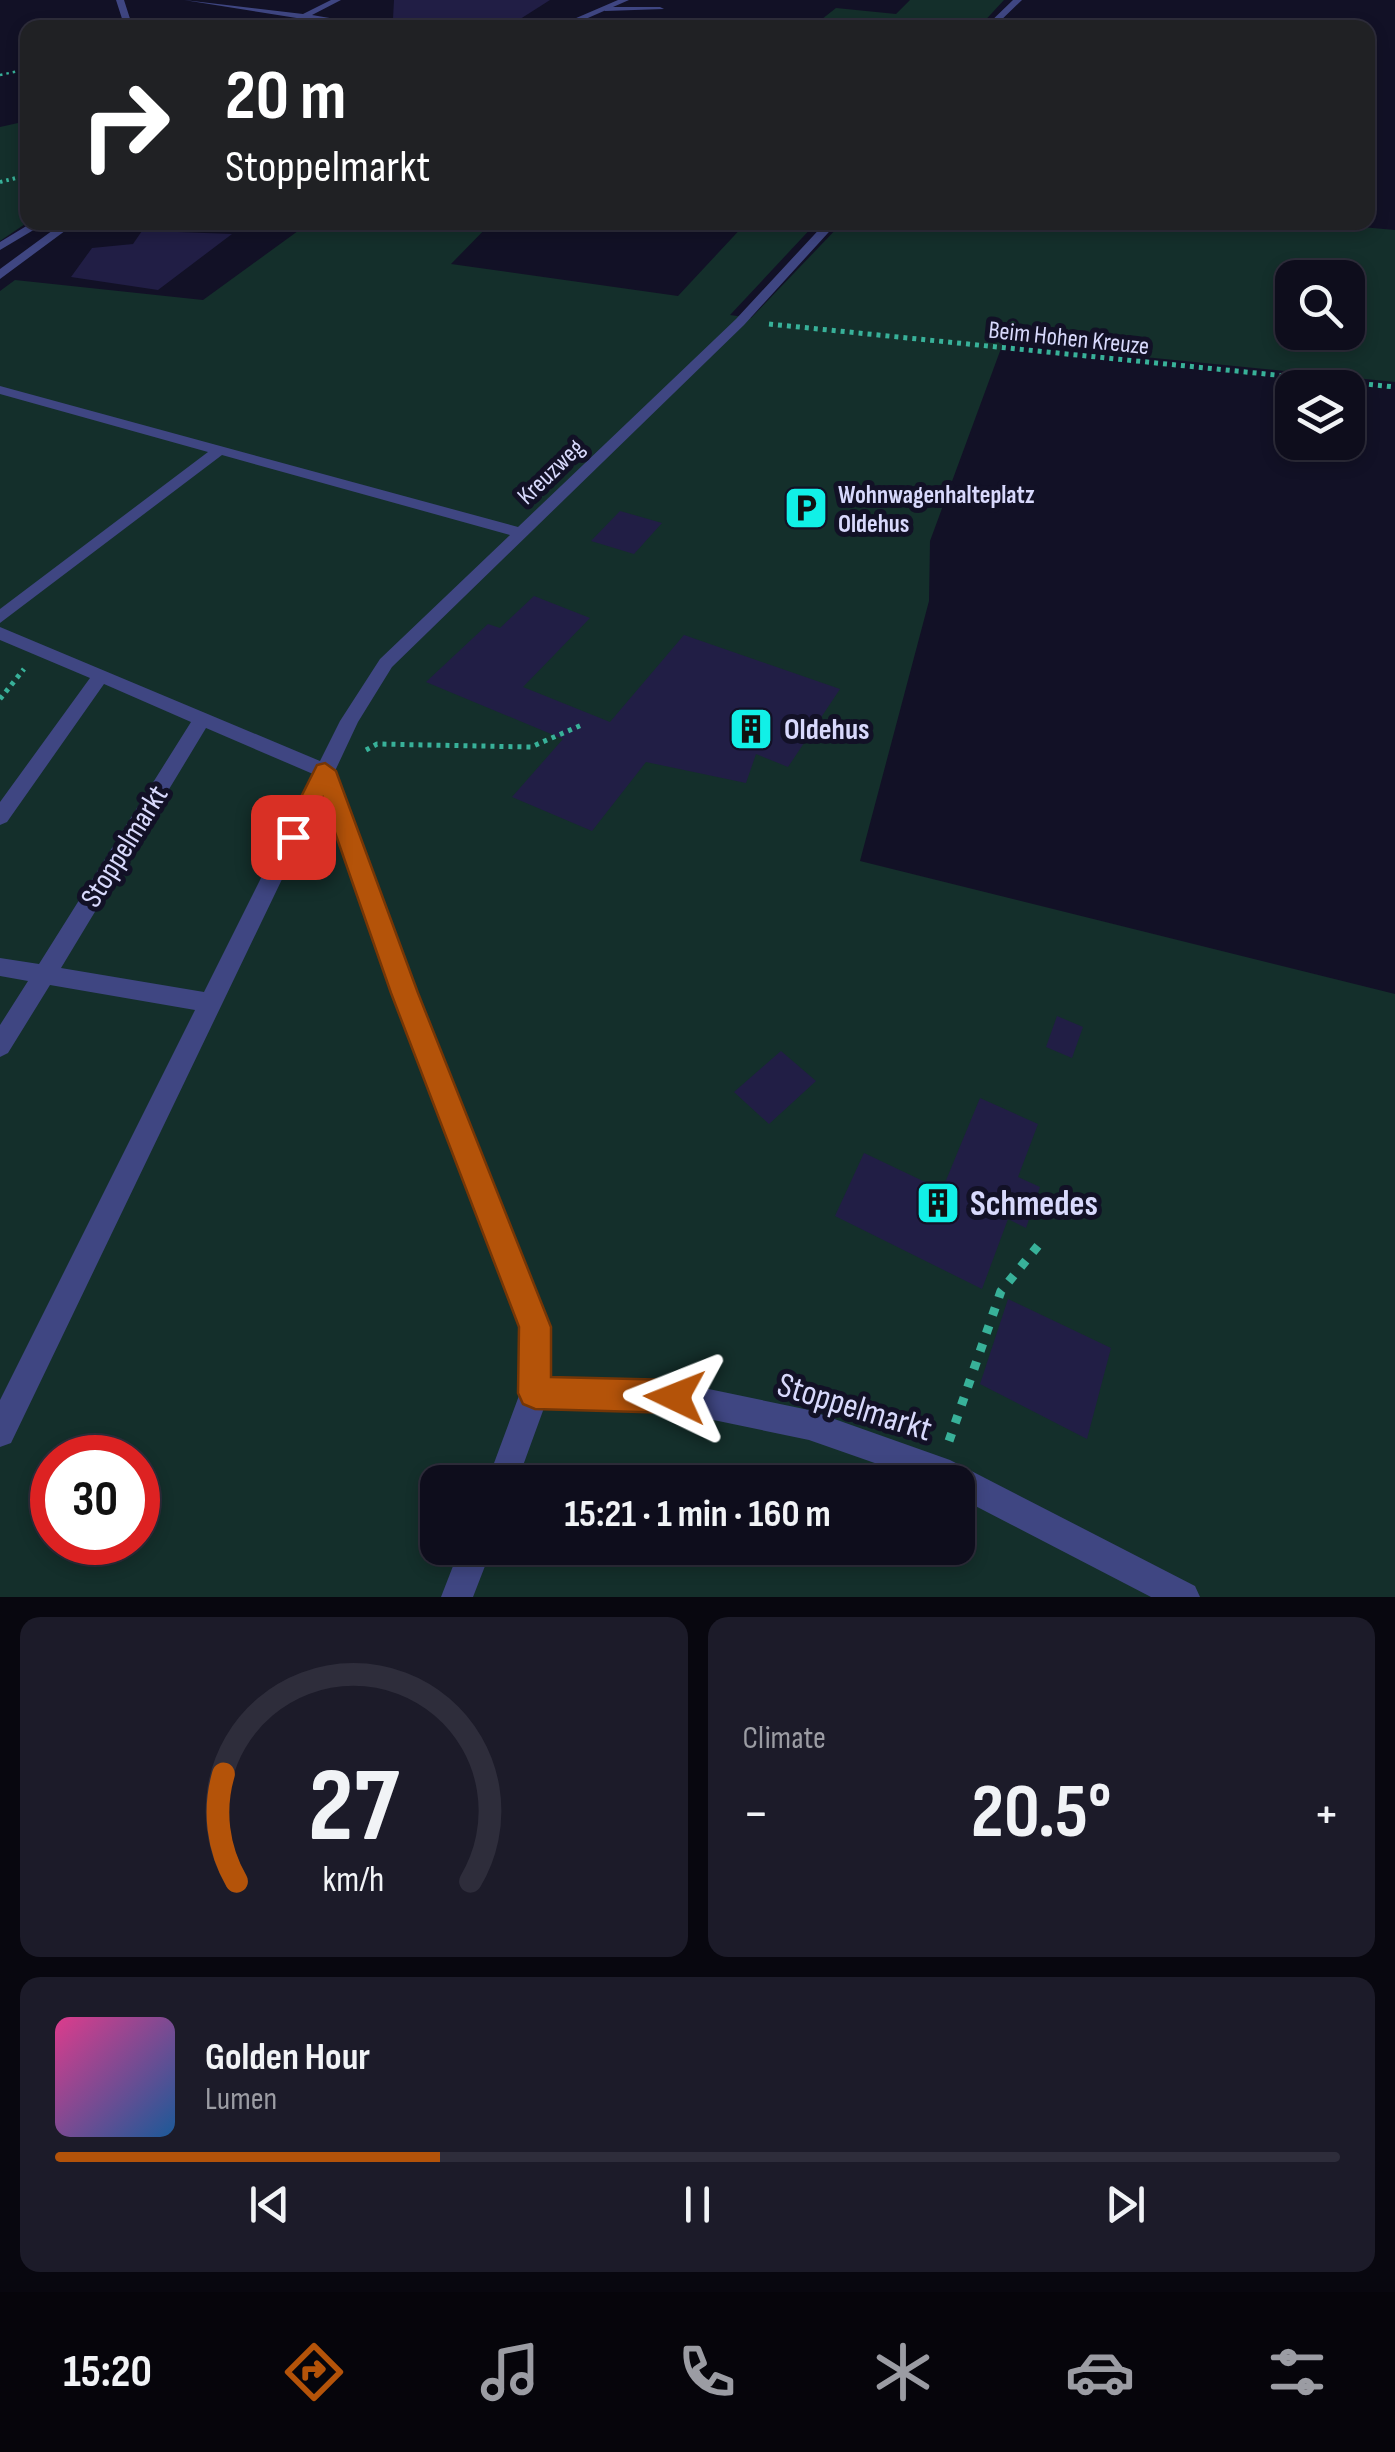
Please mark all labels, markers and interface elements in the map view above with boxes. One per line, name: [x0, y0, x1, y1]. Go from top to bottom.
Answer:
text: 20 m: [225, 55, 346, 139]
icon: right: [60, 60, 190, 190]
text: Stoppelmarkt: [225, 140, 430, 195]
map controls: [1275, 260, 1365, 460]
button: search: [1275, 260, 1365, 350]
street label: Beim Hohen Kreuze: [987, 315, 1151, 362]
button: layers: [1275, 370, 1365, 460]
street label: Kreuzweg: [511, 433, 591, 511]
place label: Wohnwagenhalteplatz Oldehus: [838, 480, 1035, 540]
parking icon: Wohnwagenhalteplatz Oldehus: [783, 485, 829, 531]
building icon: Oldehus: [728, 706, 774, 752]
place label: Oldehus: [784, 712, 870, 748]
street label: Stoppelmarkt: [73, 779, 176, 914]
pin: [251, 795, 336, 880]
icon: arrive: [266, 810, 321, 865]
building icon: Schmedes: [915, 1180, 961, 1226]
place label: Schmedes: [970, 1183, 1098, 1226]
position arrow: [623, 1345, 727, 1449]
street label: Stoppelmarkt: [772, 1364, 937, 1451]
speed limit sign: 30: [30, 1435, 160, 1565]
text: 15:21 · 1 min · 160 m: [564, 1492, 831, 1537]
text: Climate: [743, 1719, 826, 1758]
text: 27: [308, 1745, 400, 1870]
text: 20.5°: [971, 1768, 1111, 1859]
text: −: [743, 1781, 769, 1848]
text: +: [1313, 1781, 1340, 1848]
text: km/h: [323, 1859, 385, 1902]
text: Golden Hour: [205, 2035, 370, 2080]
text: Lumen: [205, 2080, 277, 2119]
icon: previous: [242, 2177, 297, 2232]
icon: pause: [670, 2177, 725, 2232]
icon: next: [1098, 2177, 1153, 2232]
icon: directions: [279, 2337, 349, 2407]
icon: music: [475, 2337, 545, 2407]
icon: phone: [672, 2337, 742, 2407]
icon: climate: [868, 2337, 938, 2407]
icon: car: [1065, 2337, 1135, 2407]
icon: filters: [1262, 2337, 1332, 2407]
text: 15:20: [63, 2345, 152, 2400]

